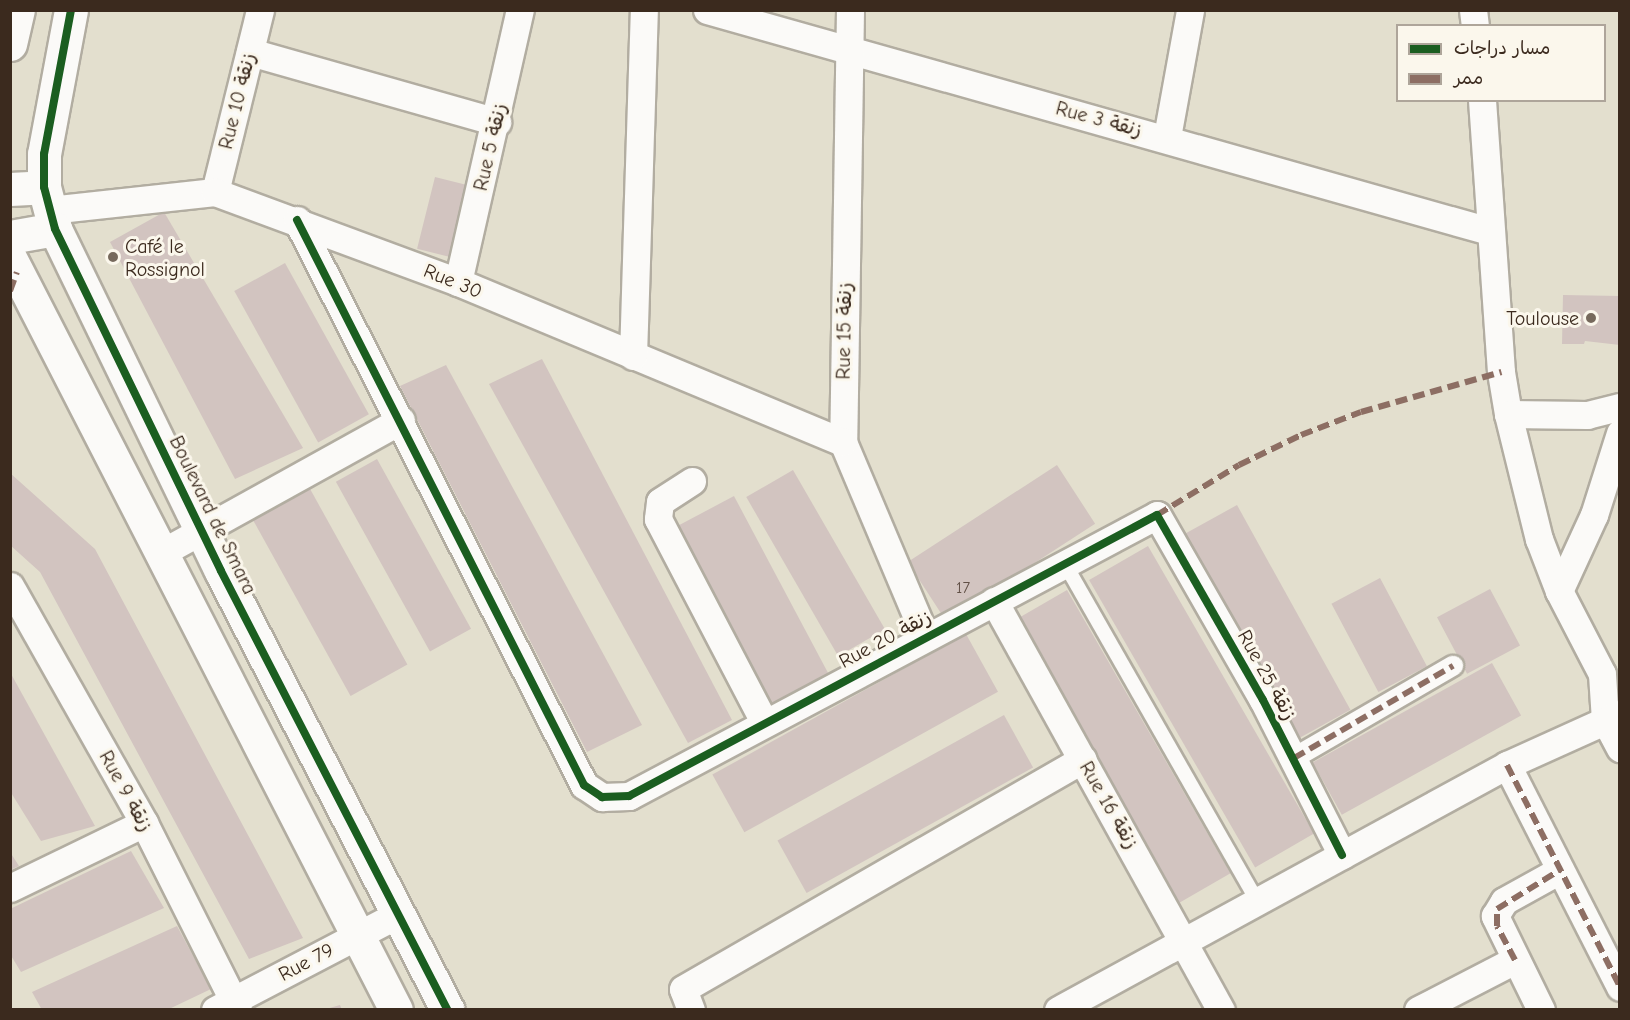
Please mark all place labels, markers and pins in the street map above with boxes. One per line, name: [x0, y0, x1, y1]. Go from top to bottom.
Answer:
place label: Café le Rossignol: [125, 234, 205, 281]
marker: Café le Rossignol: [106, 250, 120, 264]
place label: Toulouse: [1506, 306, 1579, 330]
marker: Toulouse: [1584, 311, 1598, 325]

